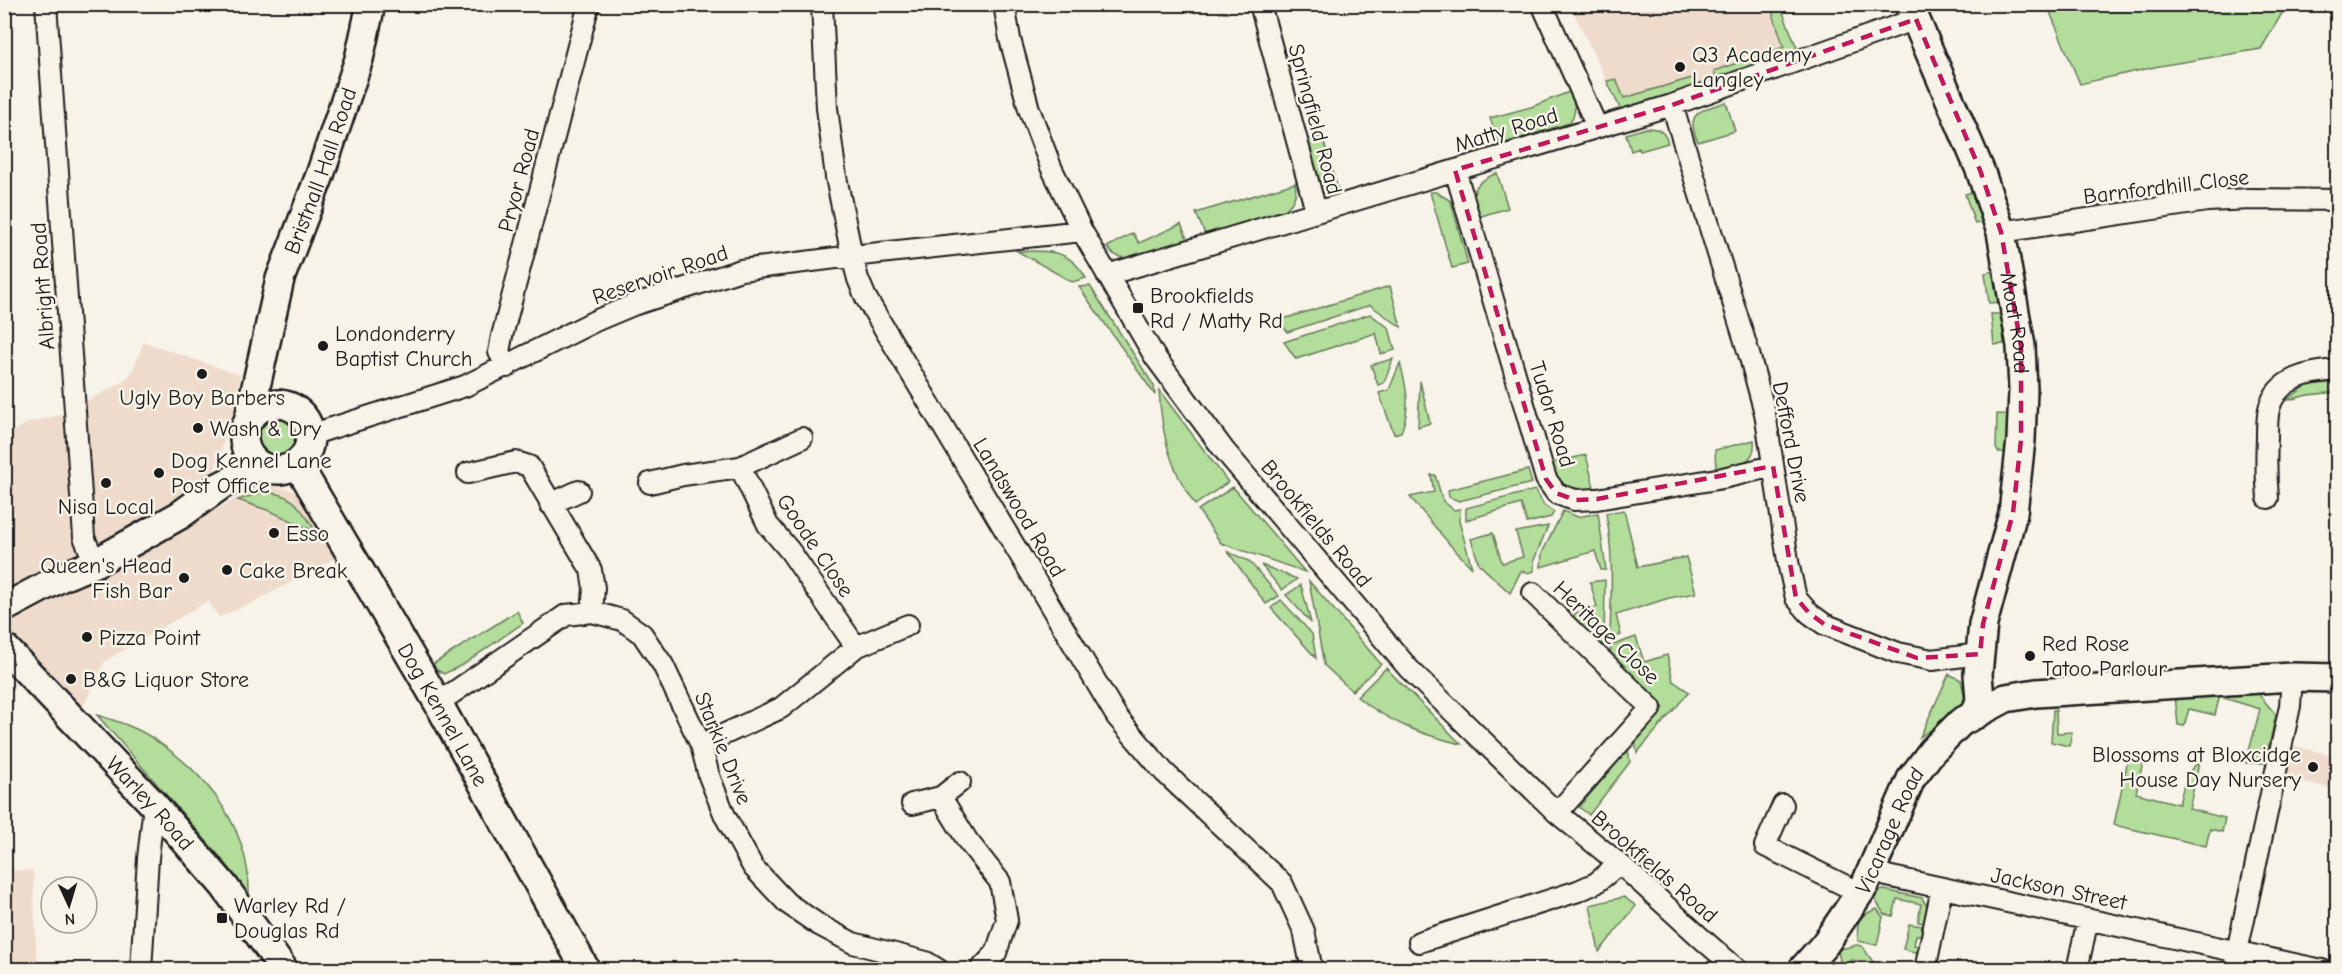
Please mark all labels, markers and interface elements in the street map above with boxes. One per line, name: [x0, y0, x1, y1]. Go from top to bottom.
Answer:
street label: Springfield Road: [1282, 41, 1348, 197]
place label: Q3 Academy Langley: [1692, 42, 1812, 93]
marker: Q3 Academy Langley: [1673, 60, 1687, 74]
street label: Bristnall Hall Road: [279, 84, 363, 258]
street label: Matty Road: [1451, 102, 1561, 158]
street label: Pryor Road: [493, 126, 545, 235]
street label: Barnfordhill Close: [2082, 164, 2250, 210]
street label: Albright Road: [26, 221, 60, 351]
street label: Reservoir Road: [589, 240, 732, 310]
street label: Moat Road: [1994, 270, 2034, 374]
place label: Brookfields Rd / Matty Rd: [1150, 283, 1283, 334]
marker: Brookfields Rd / Matty Rd: [1131, 301, 1145, 315]
place label: Londonderry Baptist Church: [335, 321, 473, 372]
marker: Londonderry Baptist Church: [316, 339, 330, 353]
street label: Tudor Road: [1524, 358, 1580, 471]
marker: Ugly Boy Barbers: [195, 367, 209, 381]
street label: Defford Drive: [1767, 379, 1815, 505]
place label: Ugly Boy Barbers: [119, 385, 285, 411]
place label: Wash & Dry: [210, 416, 321, 442]
marker: Wash & Dry: [191, 421, 205, 435]
street label: Landswood Road: [967, 433, 1071, 582]
place label: Dog Kennel Lane Post Office: [171, 448, 332, 499]
street label: Brookfields Road: [1255, 455, 1377, 593]
marker: Dog Kennel Lane Post Office: [152, 466, 166, 480]
marker: Nisa Local: [99, 476, 113, 490]
street label: Goode Close: [771, 489, 859, 602]
place label: Nisa Local: [58, 494, 154, 520]
place label: Esso: [286, 521, 329, 547]
marker: Esso: [267, 526, 281, 540]
place label: Queen's Head Fish Bar: [40, 553, 172, 604]
place label: Cake Break: [239, 558, 348, 584]
marker: Cake Break: [220, 563, 234, 577]
marker: Queen's Head Fish Bar: [177, 571, 191, 585]
street label: Heritage Close: [1548, 576, 1665, 690]
place label: Pizza Point: [99, 625, 201, 651]
marker: Pizza Point: [80, 630, 94, 644]
place label: Red Rose Tatoo Parlour: [2042, 631, 2167, 682]
street label: Dog Kennel Lane: [392, 639, 494, 791]
marker: Red Rose Tatoo Parlour: [2023, 649, 2037, 663]
place label: B&G Liquor Store: [83, 667, 249, 693]
marker: B&G Liquor Store: [64, 672, 78, 686]
street label: Starkie Drive: [689, 688, 757, 809]
place label: Blossoms at Bloxcidge House Day Nursery: [2092, 742, 2301, 793]
street label: Warley Road: [100, 751, 199, 856]
marker: Blossoms at Bloxcidge House Day Nursery: [2306, 760, 2320, 774]
street label: Vicarage Road: [1851, 762, 1930, 899]
street label: Brookfields Road: [1586, 805, 1723, 929]
street label: Jackson Street: [1989, 862, 2130, 916]
north arrow: [39, 875, 99, 935]
place label: Warley Rd / Douglas Rd: [234, 893, 346, 944]
text: N: [64, 910, 76, 928]
marker: Warley Rd / Douglas Rd: [215, 911, 229, 925]

